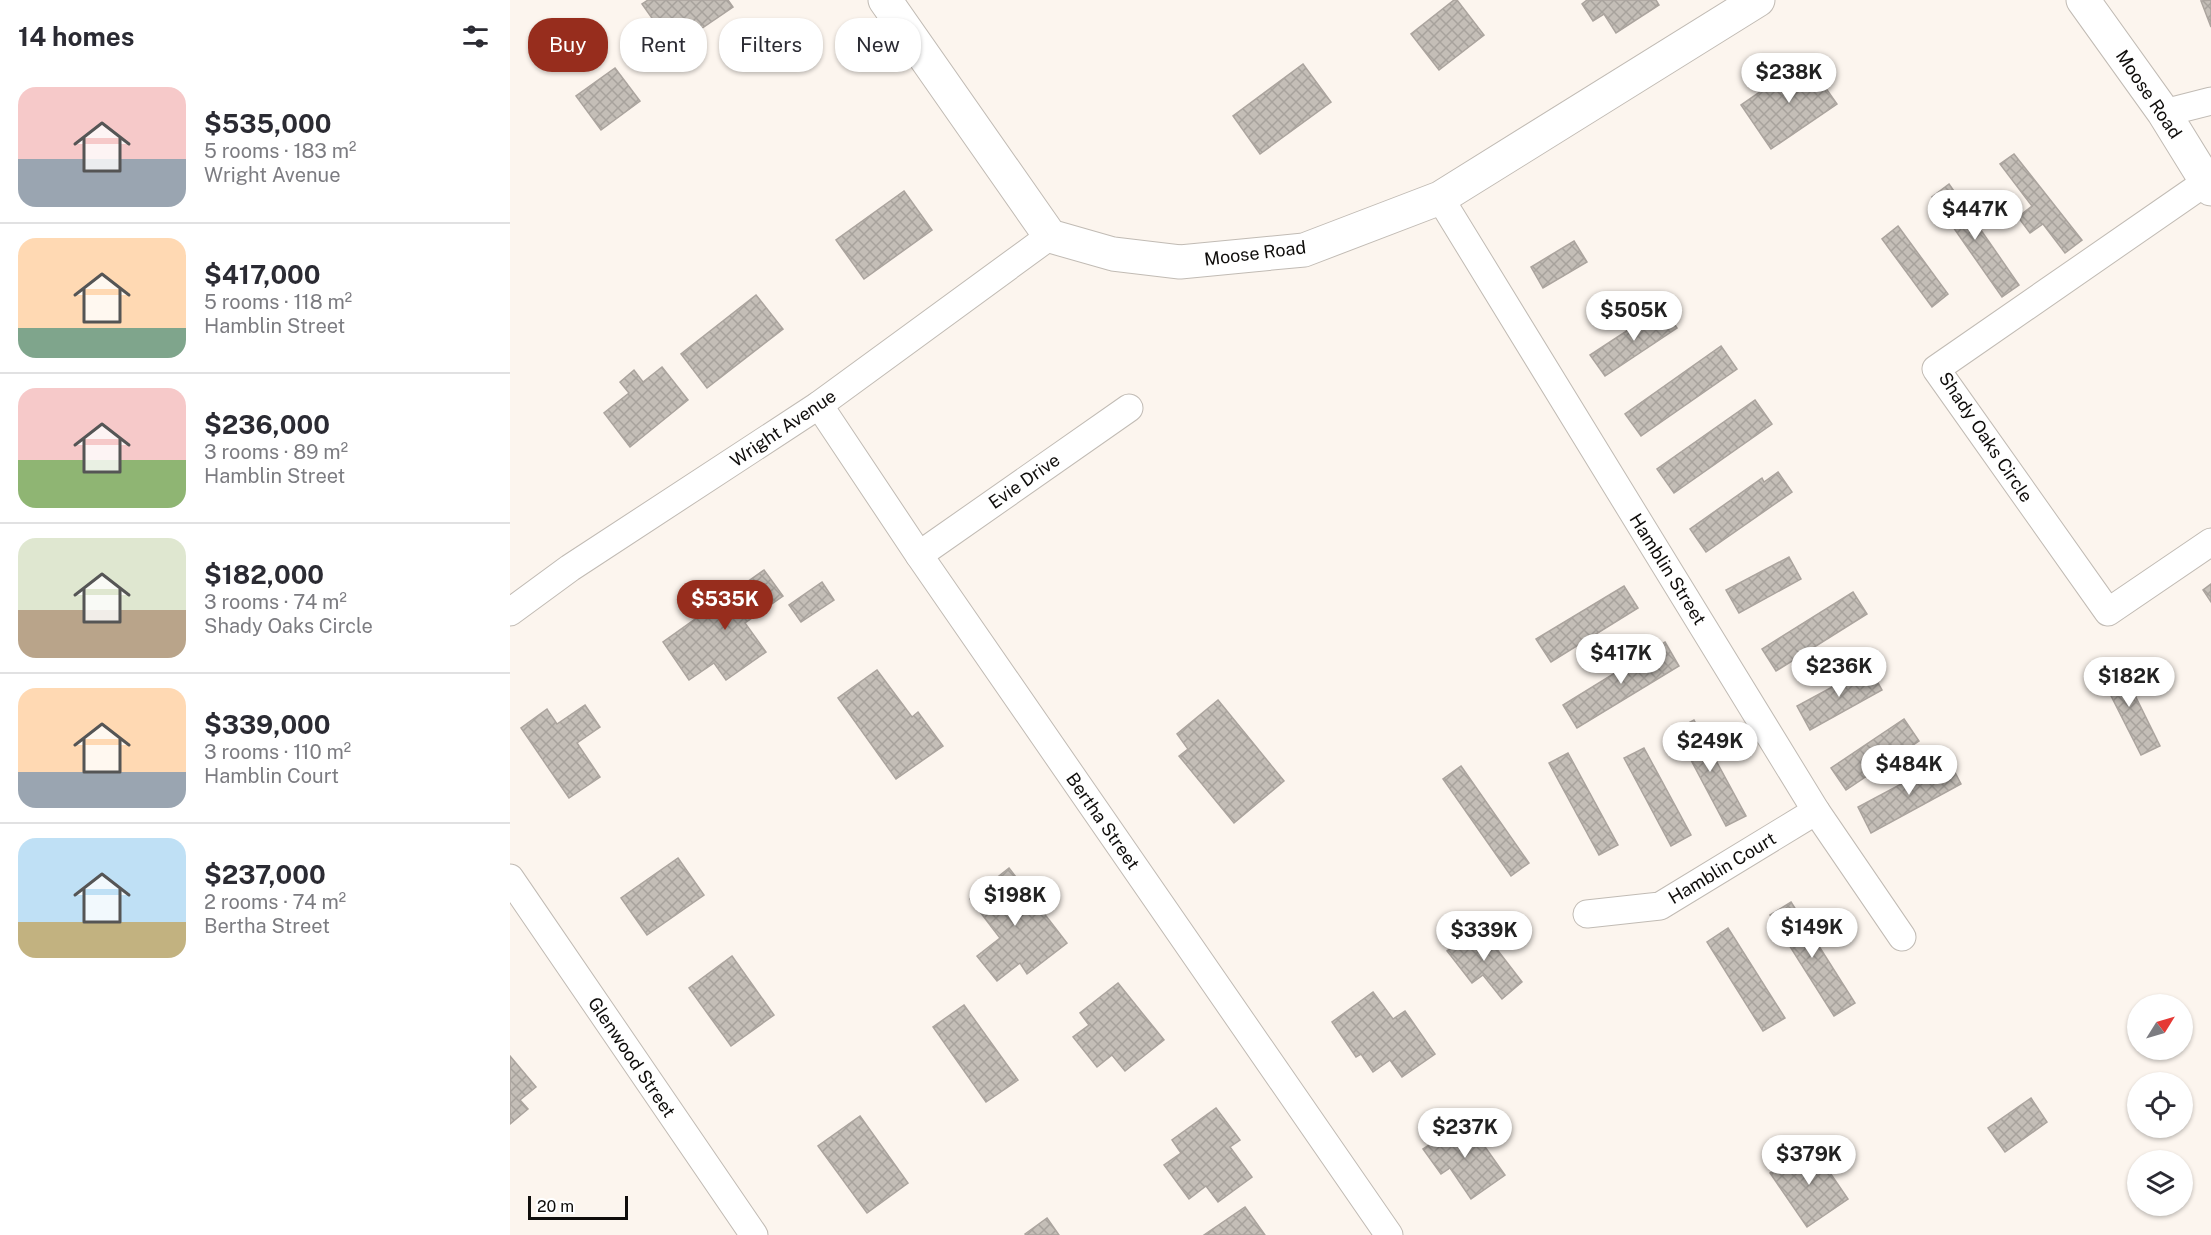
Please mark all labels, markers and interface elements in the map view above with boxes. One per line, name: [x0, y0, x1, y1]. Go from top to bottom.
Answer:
chip: Buy: [528, 18, 608, 72]
chip: Rent: [620, 18, 707, 72]
chip: Filters: [719, 18, 823, 72]
chip: New: [835, 18, 921, 72]
icon: filters: [459, 20, 492, 53]
text: 14 homes: [18, 21, 134, 52]
street label: Moose Road: [2112, 46, 2186, 142]
pin: $238K: [1747, 53, 1831, 104]
text: $238K: [1755, 60, 1823, 84]
text: $535,000: [204, 108, 331, 139]
icon: home: [66, 111, 138, 183]
text: 5 rooms · 183 m²: [204, 139, 356, 163]
text: Wright Avenue: [204, 163, 341, 187]
pin: $447K: [1933, 190, 2017, 241]
text: $447K: [1942, 197, 2008, 221]
street label: Moose Road: [1203, 236, 1307, 270]
text: $417,000: [204, 259, 321, 290]
icon: home: [66, 262, 138, 334]
text: 5 rooms · 118 m²: [204, 290, 352, 314]
pin: $505K: [1592, 291, 1676, 342]
text: $505K: [1600, 298, 1668, 322]
text: Hamblin Street: [204, 314, 345, 338]
street label: Shady Oaks Circle: [1935, 368, 2037, 506]
street label: Wright Avenue: [726, 385, 840, 471]
text: $236,000: [204, 409, 330, 440]
icon: home: [66, 412, 138, 484]
text: 3 rooms · 89 m²: [204, 440, 348, 464]
street label: Evie Drive: [984, 449, 1064, 513]
text: Hamblin Street: [204, 464, 345, 488]
street label: Hamblin Street: [1625, 509, 1711, 629]
text: $182,000: [204, 559, 324, 590]
icon: home: [66, 562, 138, 634]
pin: $535K: [683, 580, 767, 631]
text: $535K: [691, 587, 759, 611]
text: 3 rooms · 74 m²: [204, 590, 347, 614]
text: Shady Oaks Circle: [204, 614, 373, 638]
pin: $417K: [1579, 634, 1663, 685]
text: $417K: [1590, 641, 1652, 665]
pin: $236K: [1797, 647, 1881, 698]
text: $236K: [1805, 654, 1873, 678]
pin: $182K: [2087, 657, 2171, 708]
text: $182K: [2098, 664, 2160, 688]
text: $339,000: [204, 709, 331, 740]
icon: home: [66, 712, 138, 784]
pin: $249K: [1668, 722, 1752, 773]
text: $249K: [1677, 729, 1743, 753]
text: 3 rooms · 110 m²: [204, 740, 351, 764]
pin: $484K: [1867, 745, 1951, 796]
text: $484K: [1875, 752, 1943, 776]
text: Hamblin Court: [204, 764, 339, 788]
street label: Bertha Street: [1062, 769, 1144, 873]
street label: Hamblin Court: [1664, 828, 1780, 908]
text: $237,000: [204, 859, 326, 890]
icon: home: [66, 862, 138, 934]
pin: $198K: [973, 876, 1057, 927]
text: $198K: [983, 883, 1047, 907]
text: 2 rooms · 74 m²: [204, 890, 346, 914]
pin: $149K: [1770, 908, 1854, 959]
pin: $339K: [1442, 911, 1526, 962]
text: Bertha Street: [204, 914, 330, 938]
text: $149K: [1781, 915, 1843, 939]
text: $339K: [1450, 918, 1518, 942]
street label: Glenwood Street: [584, 993, 680, 1121]
north arrow: [2127, 994, 2193, 1060]
map controls: [2127, 994, 2193, 1216]
button: locate: [2127, 1072, 2193, 1138]
pin: $237K: [1423, 1108, 1507, 1159]
text: $237K: [1432, 1115, 1498, 1139]
pin: $379K: [1767, 1135, 1851, 1186]
text: $379K: [1776, 1142, 1842, 1166]
button: layers: [2127, 1150, 2193, 1216]
scale bar: [528, 1193, 628, 1220]
text: 20 m: [537, 1197, 574, 1216]

